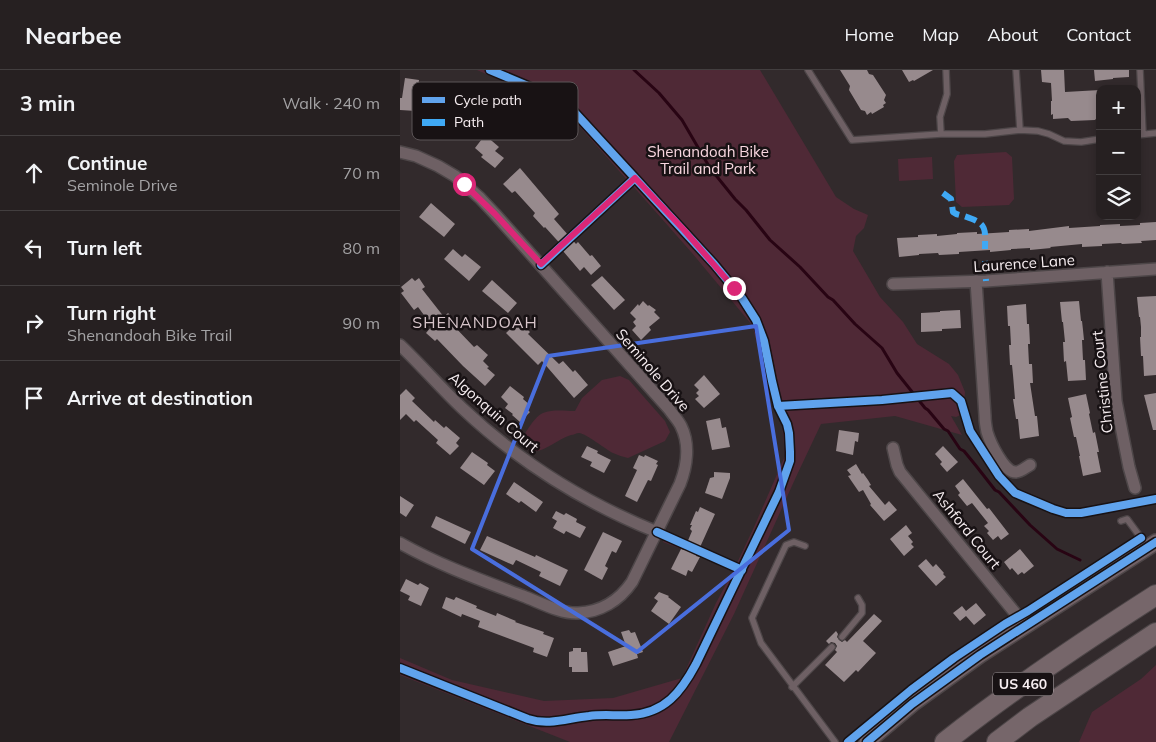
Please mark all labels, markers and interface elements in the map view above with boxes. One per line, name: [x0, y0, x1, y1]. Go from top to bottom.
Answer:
text: Nearbee: [25, 20, 122, 50]
text: Home: [844, 23, 894, 46]
text: Map: [922, 23, 959, 46]
text: About: [987, 23, 1038, 46]
text: Contact: [1066, 23, 1131, 46]
legend: [412, 82, 578, 140]
map controls: [1096, 85, 1141, 220]
button: +: [1096, 85, 1141, 130]
text: 3 min: [20, 90, 75, 116]
text: Cycle path: [454, 91, 522, 109]
text: Walk · 240 m: [282, 93, 380, 113]
text: Path: [454, 113, 484, 131]
button: −: [1096, 130, 1141, 175]
park label: Shenandoah Bike Trail and Park: [647, 142, 769, 178]
text: Continue: [67, 151, 147, 175]
icon: ahead: [20, 159, 48, 187]
text: 70 m: [343, 163, 380, 183]
route start: [453, 173, 476, 196]
text: Seminole Drive: [67, 175, 177, 195]
button: layers: [1096, 175, 1141, 220]
icon: left: [20, 234, 48, 262]
text: Turn left: [67, 236, 142, 260]
text: 80 m: [343, 238, 380, 258]
street label: Laurence Lane: [973, 250, 1075, 276]
route end: [723, 277, 746, 300]
text: Turn right: [67, 301, 156, 325]
icon: right: [20, 309, 48, 337]
district label: SHENANDOAH: [412, 312, 538, 332]
text: 90 m: [343, 313, 380, 333]
text: Shenandoah Bike Trail: [67, 325, 232, 345]
street label: Seminole Drive: [612, 325, 694, 415]
street label: Christine Court: [1087, 330, 1117, 434]
street label: Algonquin Court: [445, 368, 543, 456]
icon: arrive: [20, 384, 48, 412]
text: Arrive at destination: [67, 386, 253, 410]
street label: Ashford Court: [929, 485, 1005, 573]
road number: US 460: [993, 672, 1053, 696]

